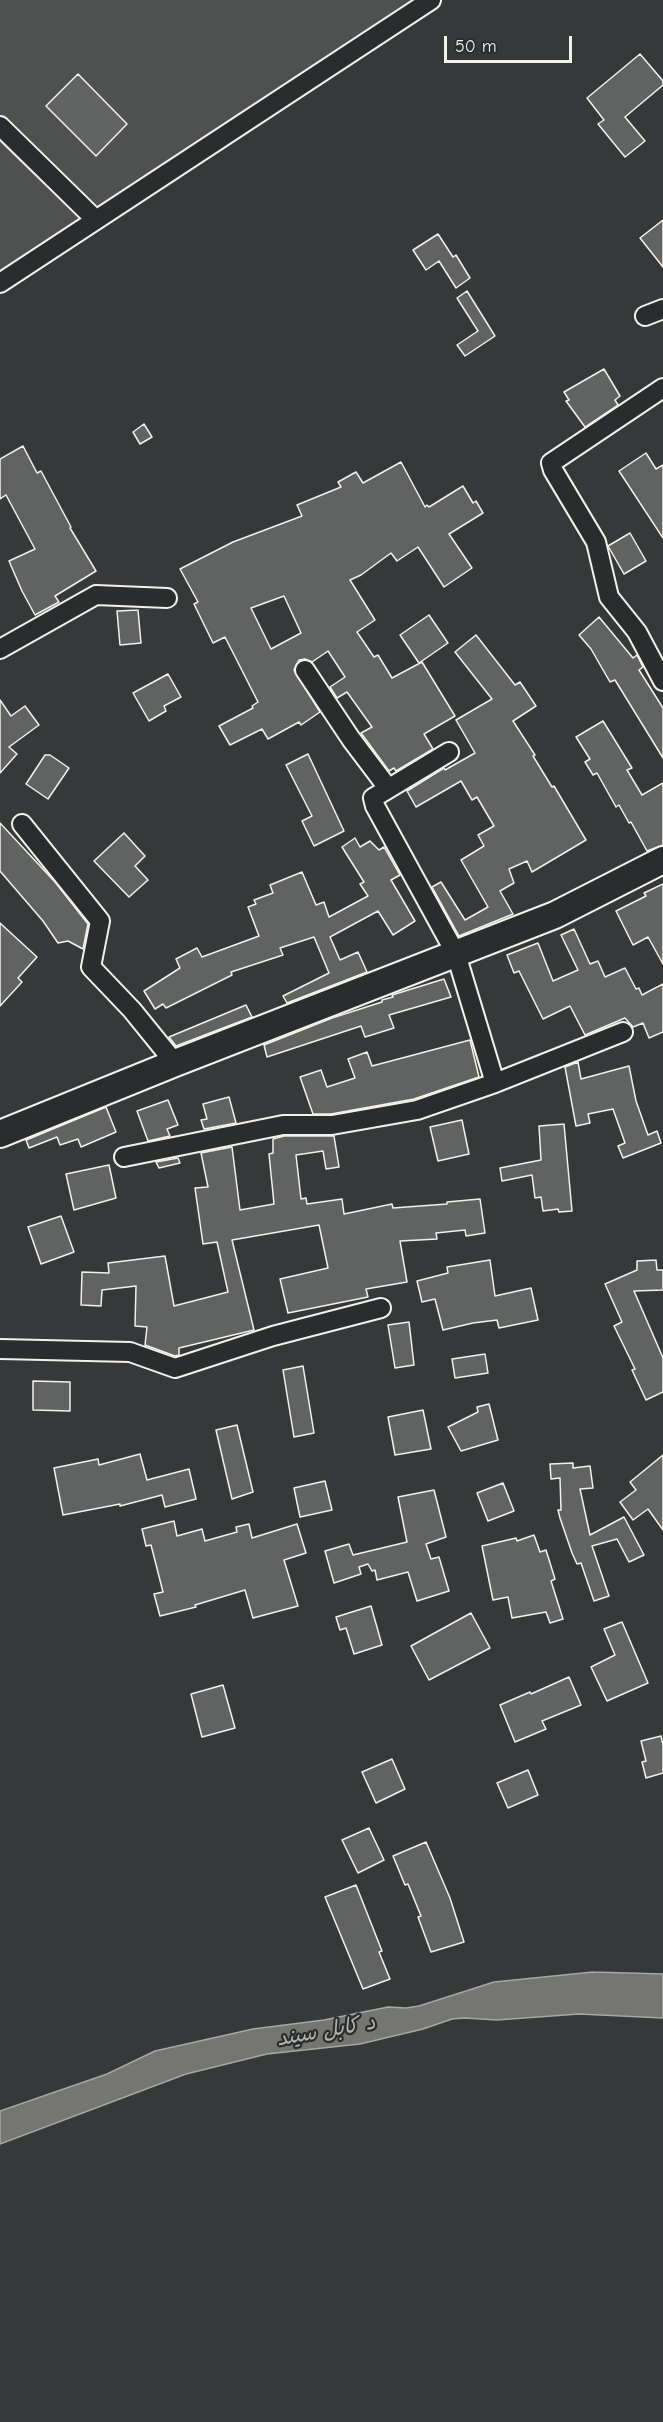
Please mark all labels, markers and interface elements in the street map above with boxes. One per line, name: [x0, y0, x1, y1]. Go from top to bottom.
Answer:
scale bar: [447, 24, 574, 62]
text: 50 m: [455, 36, 497, 57]
water label: د کابل سيند: [275, 2010, 377, 2052]

